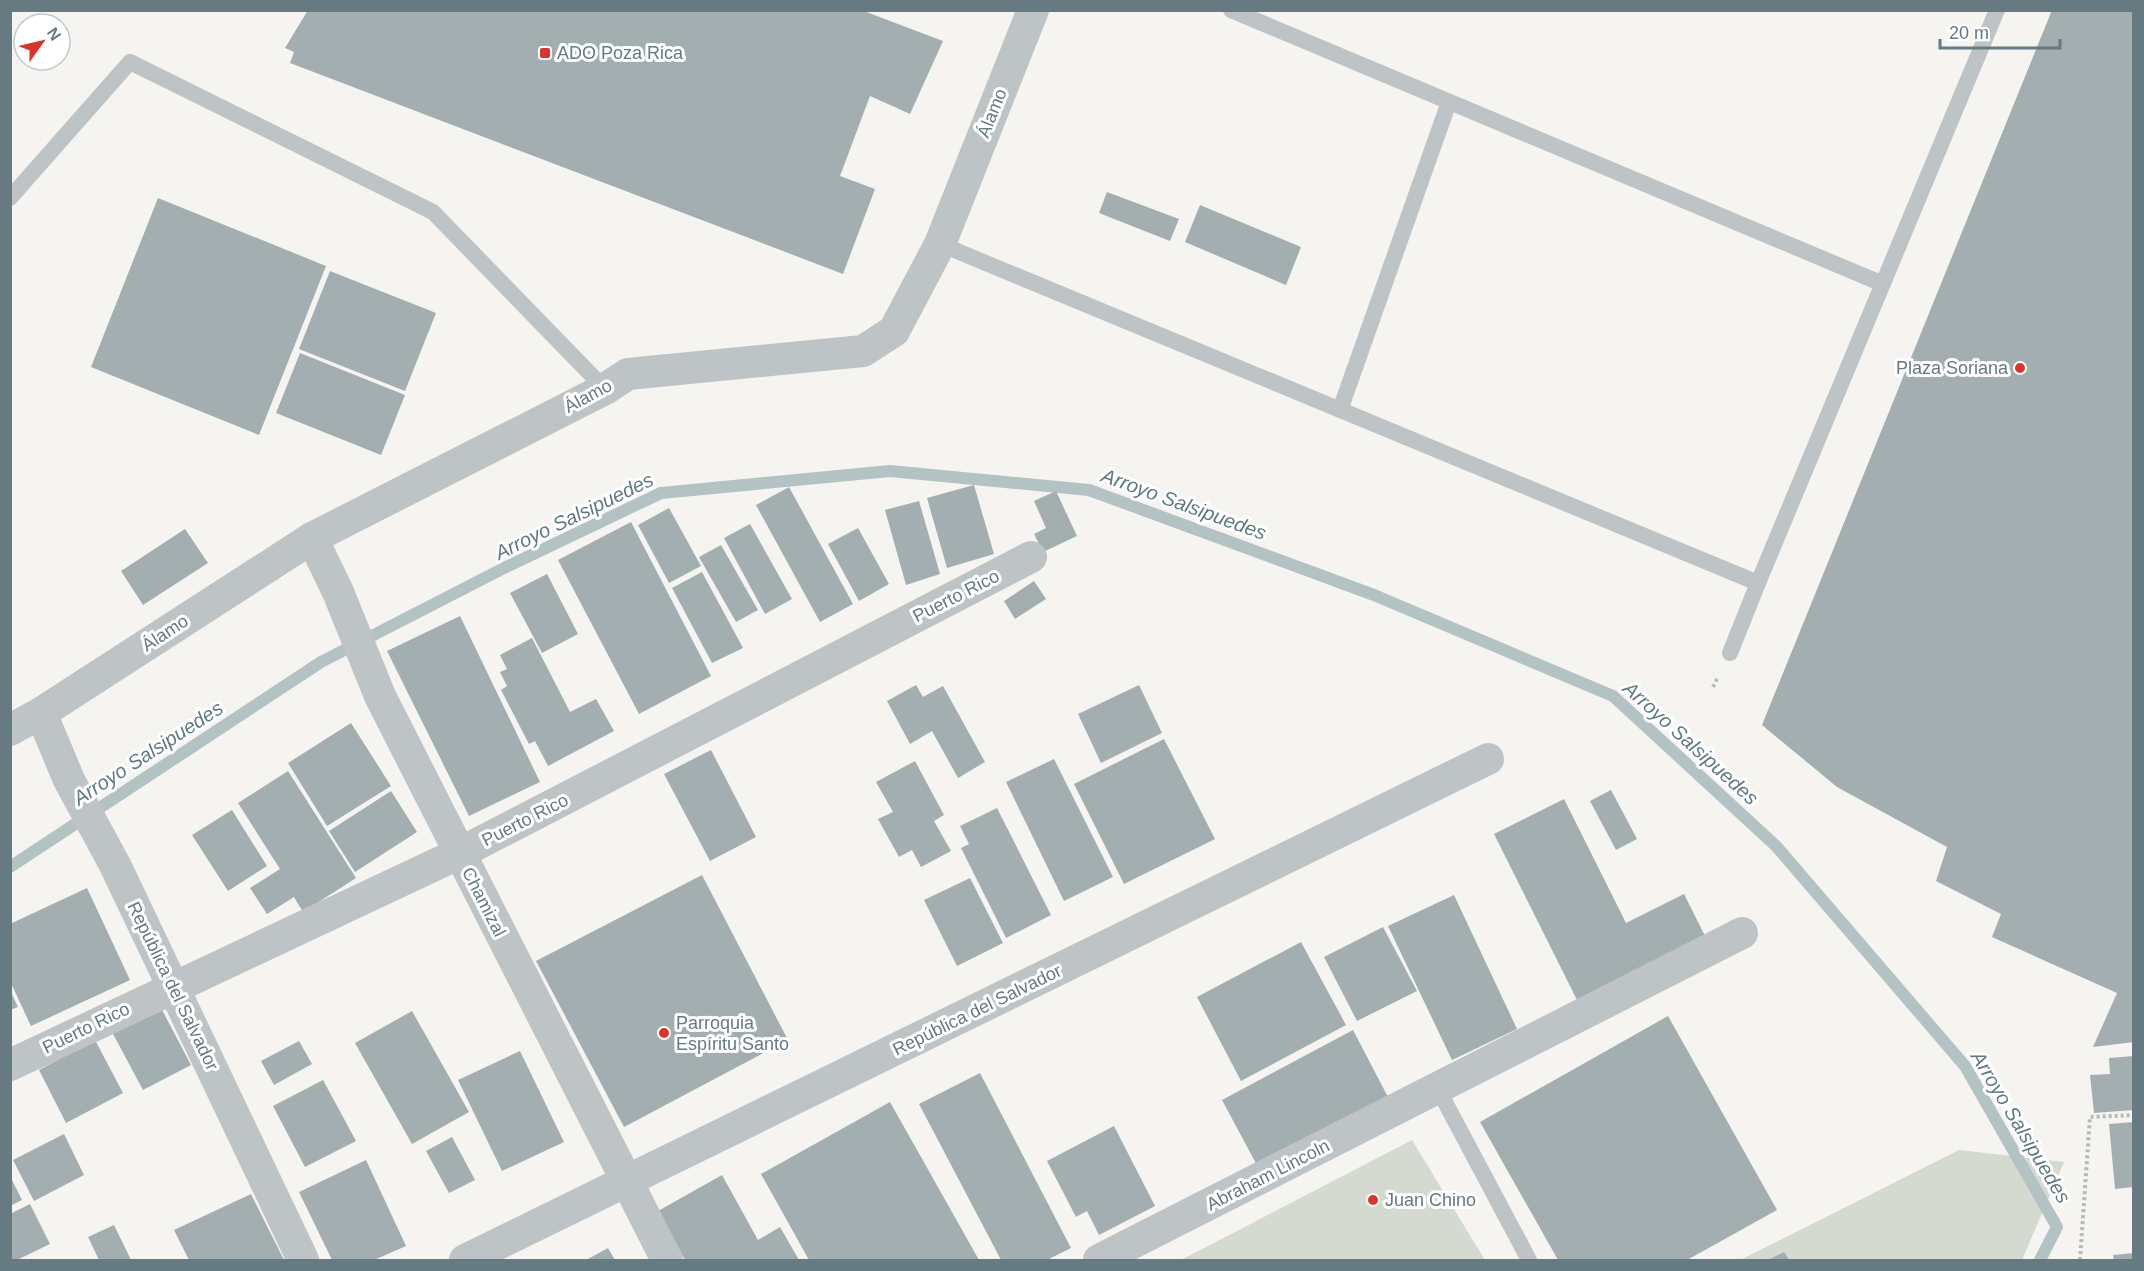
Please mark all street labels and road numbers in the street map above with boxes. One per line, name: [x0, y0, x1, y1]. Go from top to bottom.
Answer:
street label: Álamo: [973, 86, 1011, 140]
street label: Álamo: [561, 375, 615, 417]
street label: Puerto Rico: [910, 566, 1002, 626]
street label: Álamo: [138, 611, 192, 655]
street label: Puerto Rico: [479, 790, 571, 850]
street label: Chamizal: [458, 864, 510, 940]
street label: República del Salvador: [123, 898, 223, 1074]
street label: República del Salvador: [889, 960, 1065, 1060]
street label: Puerto Rico: [39, 998, 133, 1058]
street label: Abraham Lincoln: [1203, 1135, 1333, 1215]

